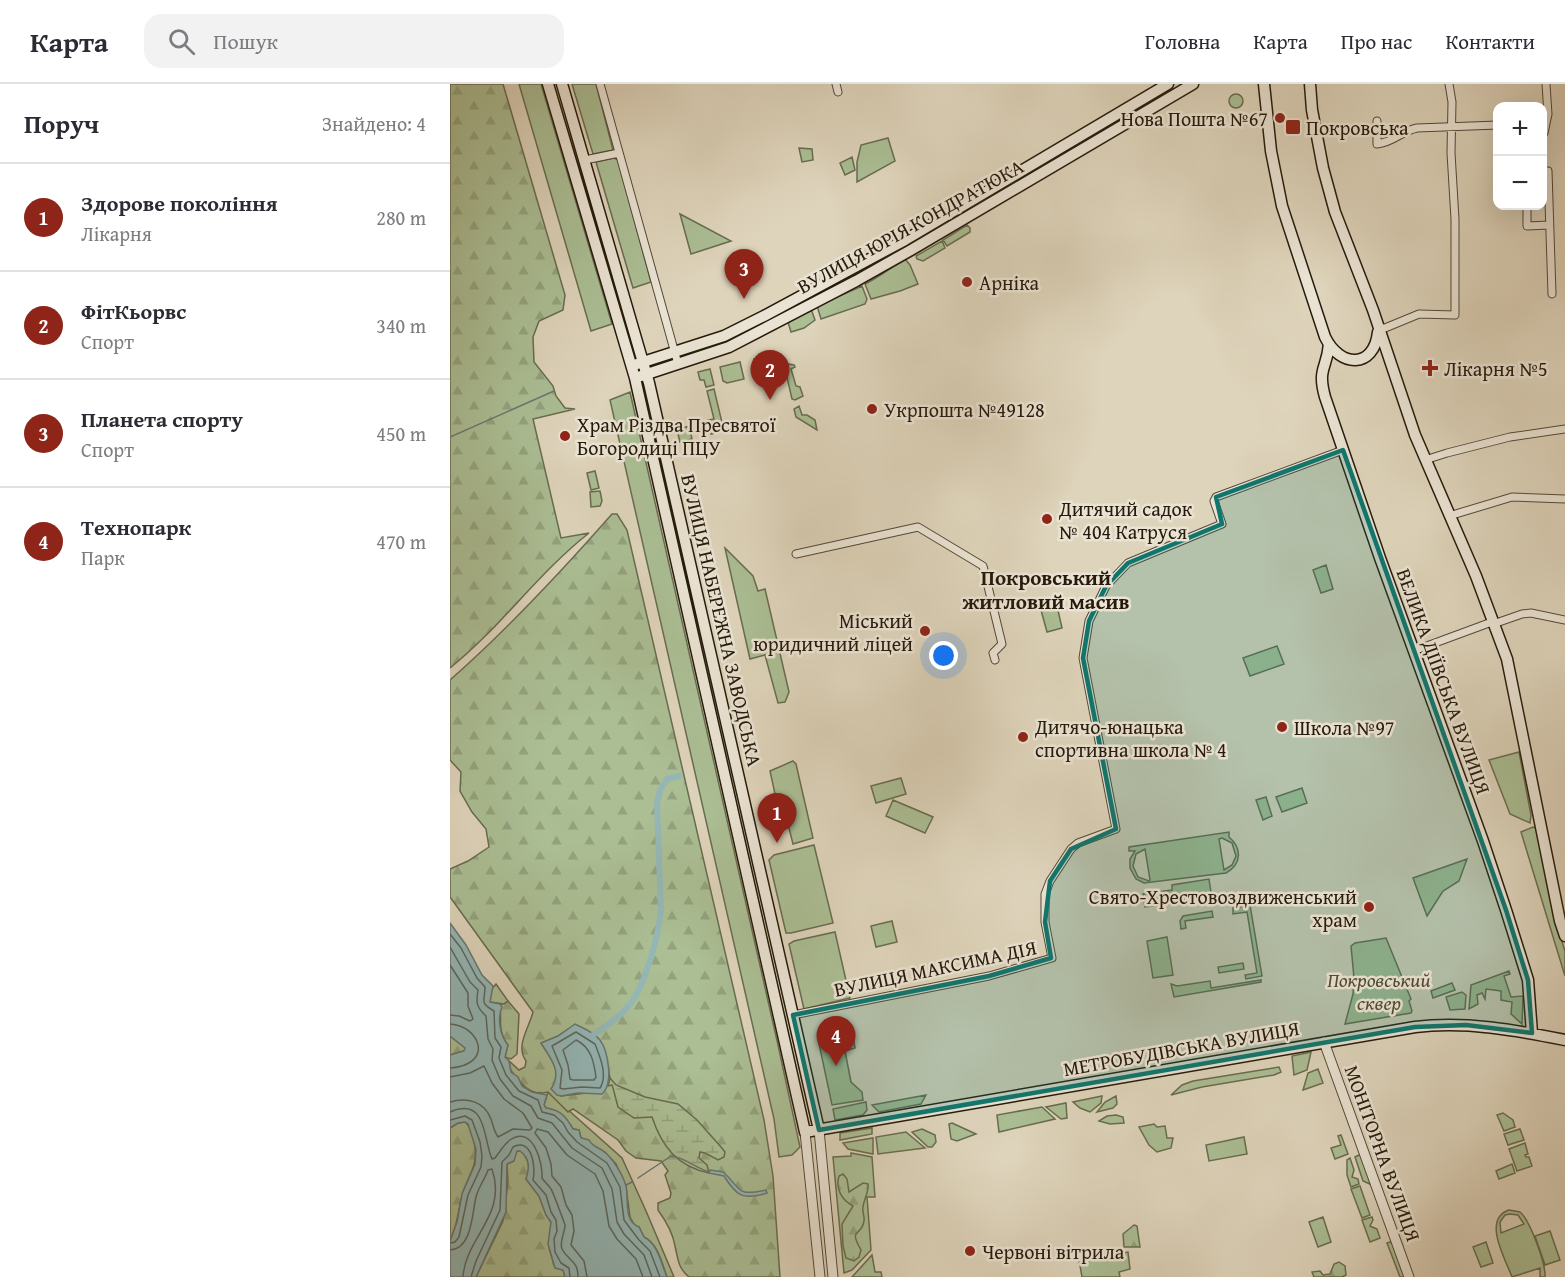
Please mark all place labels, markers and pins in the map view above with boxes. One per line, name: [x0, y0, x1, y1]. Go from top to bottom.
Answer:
place label: Нова Пошта №67: [1121, 104, 1268, 133]
marker: Нова Пошта №67: [1273, 111, 1287, 125]
place label: Покровська: [1306, 113, 1409, 142]
marker: Покровська: [1284, 118, 1302, 136]
pin: 3: [724, 250, 764, 299]
place label: Арніка: [979, 268, 1040, 297]
marker: Арніка: [960, 275, 974, 289]
pin: 2: [750, 350, 790, 400]
place label: Лікарня №5: [1444, 354, 1548, 383]
marker: Лікарня №5: [1421, 359, 1439, 377]
place label: Укрпошта №49128: [884, 395, 1045, 424]
marker: Укрпошта №49128: [865, 402, 879, 416]
place label: Храм Різдва Пресвятої Богородиці ПЦУ: [577, 410, 776, 462]
marker: Храм Різдва Пресвятої Богородиці ПЦУ: [558, 429, 572, 443]
place label: Дитячий садок № 404 Катруся: [1058, 494, 1193, 546]
marker: Дитячий садок № 404 Катруся: [1040, 512, 1054, 526]
place label: Міський юридичний ліцей: [753, 606, 913, 658]
marker: Міський юридичний ліцей: [918, 624, 932, 638]
place label: Дитячо-юнацька спортивна школа № 4: [1034, 712, 1227, 764]
place label: Школа №97: [1294, 713, 1394, 742]
marker: Школа №97: [1275, 720, 1289, 734]
marker: Дитячо-юнацька спортивна школа № 4: [1016, 730, 1030, 744]
pin: 1: [758, 794, 796, 843]
place label: Свято-Хрестовоздвиженський храм: [1089, 882, 1357, 934]
marker: Свято-Хрестовоздвиженський храм: [1362, 900, 1376, 914]
pin: 4: [816, 1016, 856, 1066]
place label: Червоні вітрила: [982, 1237, 1125, 1266]
marker: Червоні вітрила: [963, 1244, 977, 1258]

